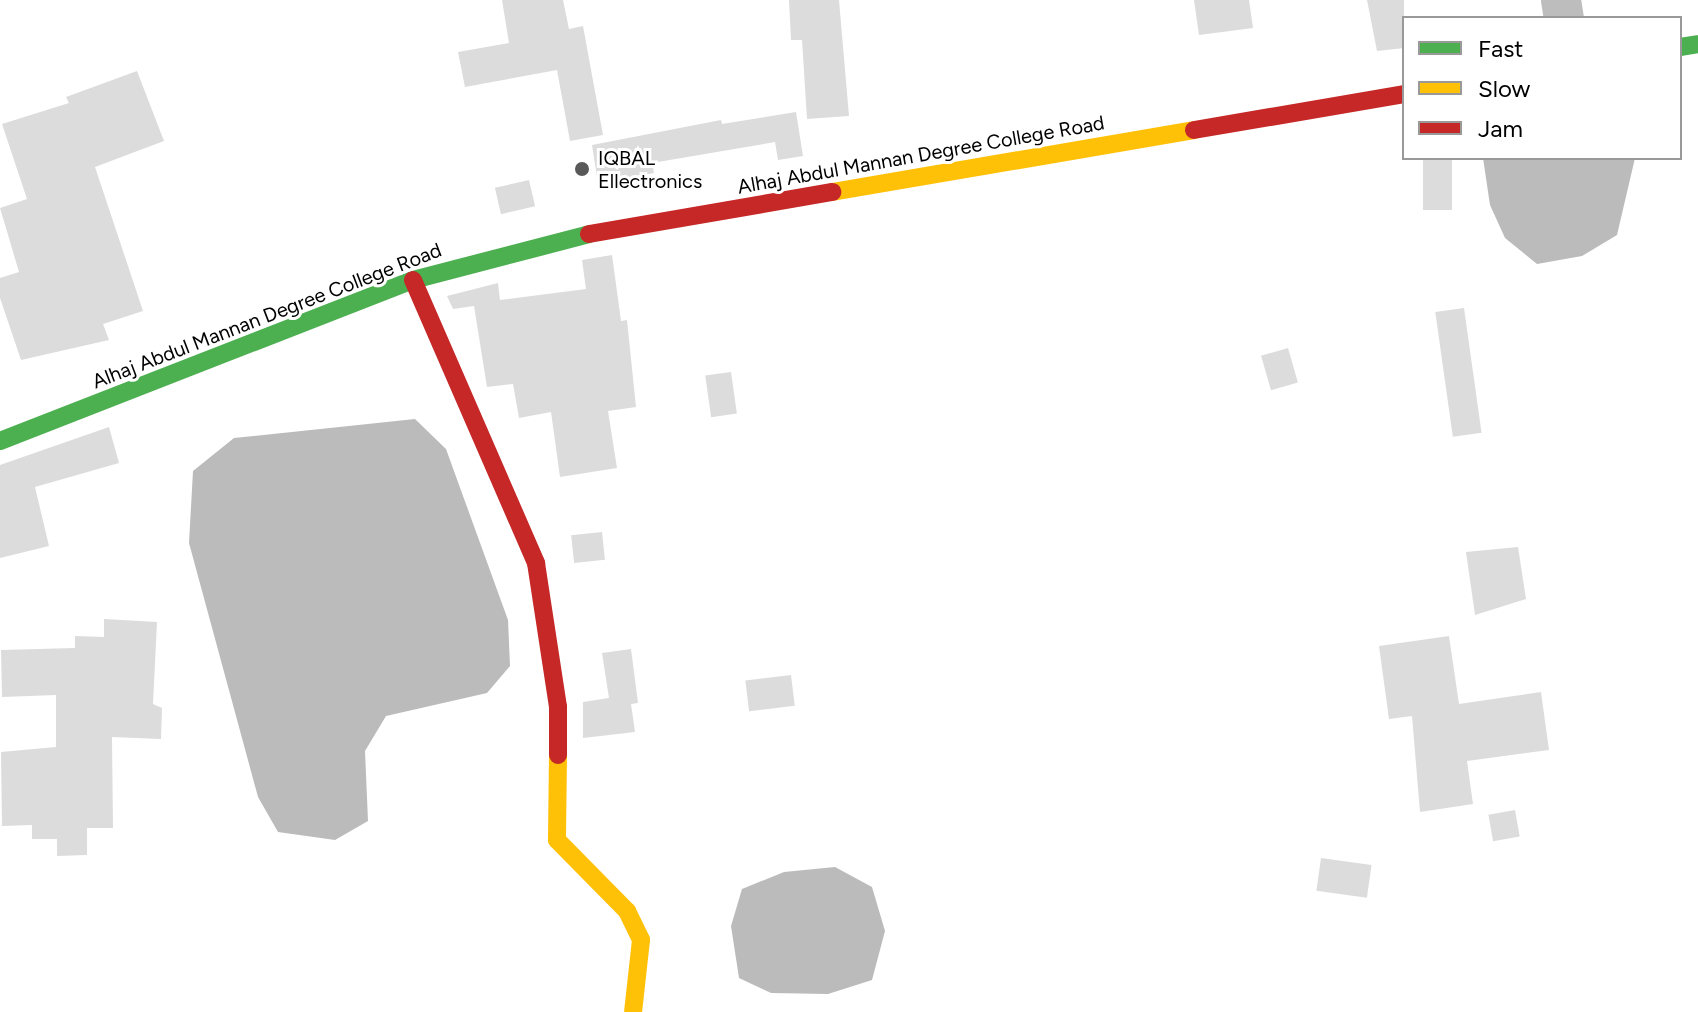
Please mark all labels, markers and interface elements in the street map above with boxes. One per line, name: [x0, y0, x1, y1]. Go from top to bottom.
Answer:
legend: [1402, 16, 1682, 160]
text: Fast: [1478, 34, 1523, 63]
text: Slow: [1478, 74, 1530, 103]
street label: Alhaj Abdul Mannan Degree College Road: [736, 111, 1106, 199]
text: Jam: [1478, 114, 1523, 143]
place label: IQBAL Ellectronics: [598, 146, 702, 193]
marker: IQBAL Ellectronics: [573, 160, 591, 178]
street label: Alhaj Abdul Mannan Degree College Road: [89, 238, 445, 394]

